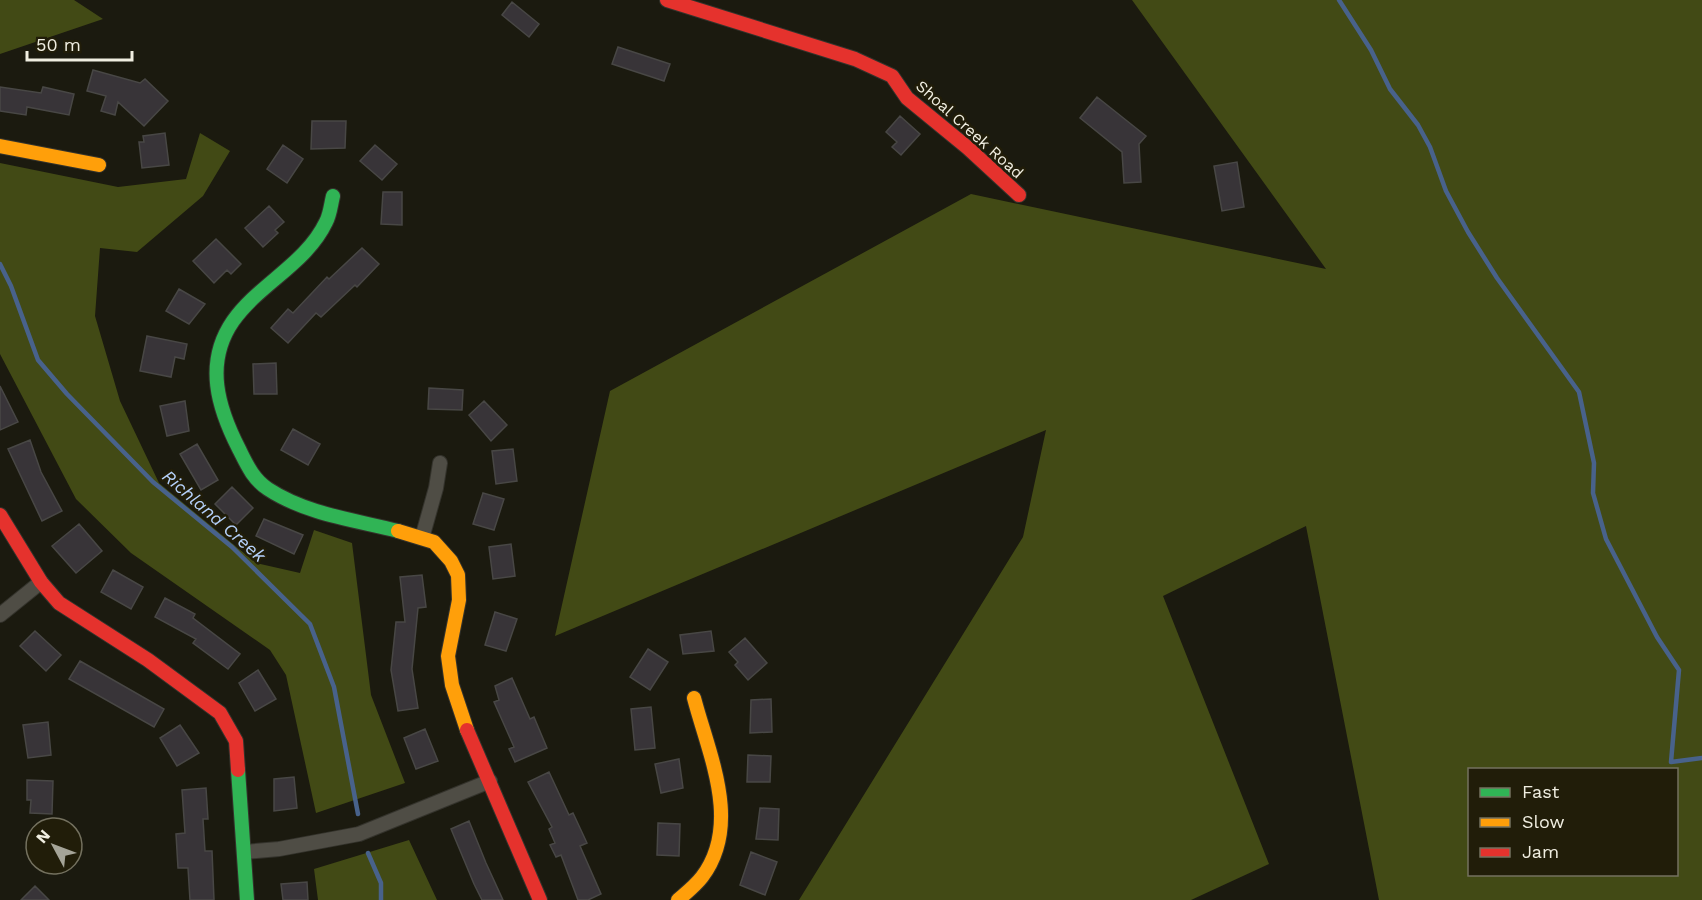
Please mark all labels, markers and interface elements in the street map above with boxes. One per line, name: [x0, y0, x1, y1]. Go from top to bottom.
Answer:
scale bar: [27, 24, 132, 62]
text: 50 m: [36, 34, 81, 55]
street label: Shoal Creek Road: [912, 76, 1027, 182]
water label: Richland Creek: [158, 465, 271, 567]
legend: [1468, 768, 1678, 876]
text: Fast: [1522, 781, 1560, 802]
text: Slow: [1522, 811, 1565, 832]
north arrow: [24, 816, 84, 876]
text: N: [32, 826, 54, 847]
text: Jam: [1522, 841, 1559, 862]

